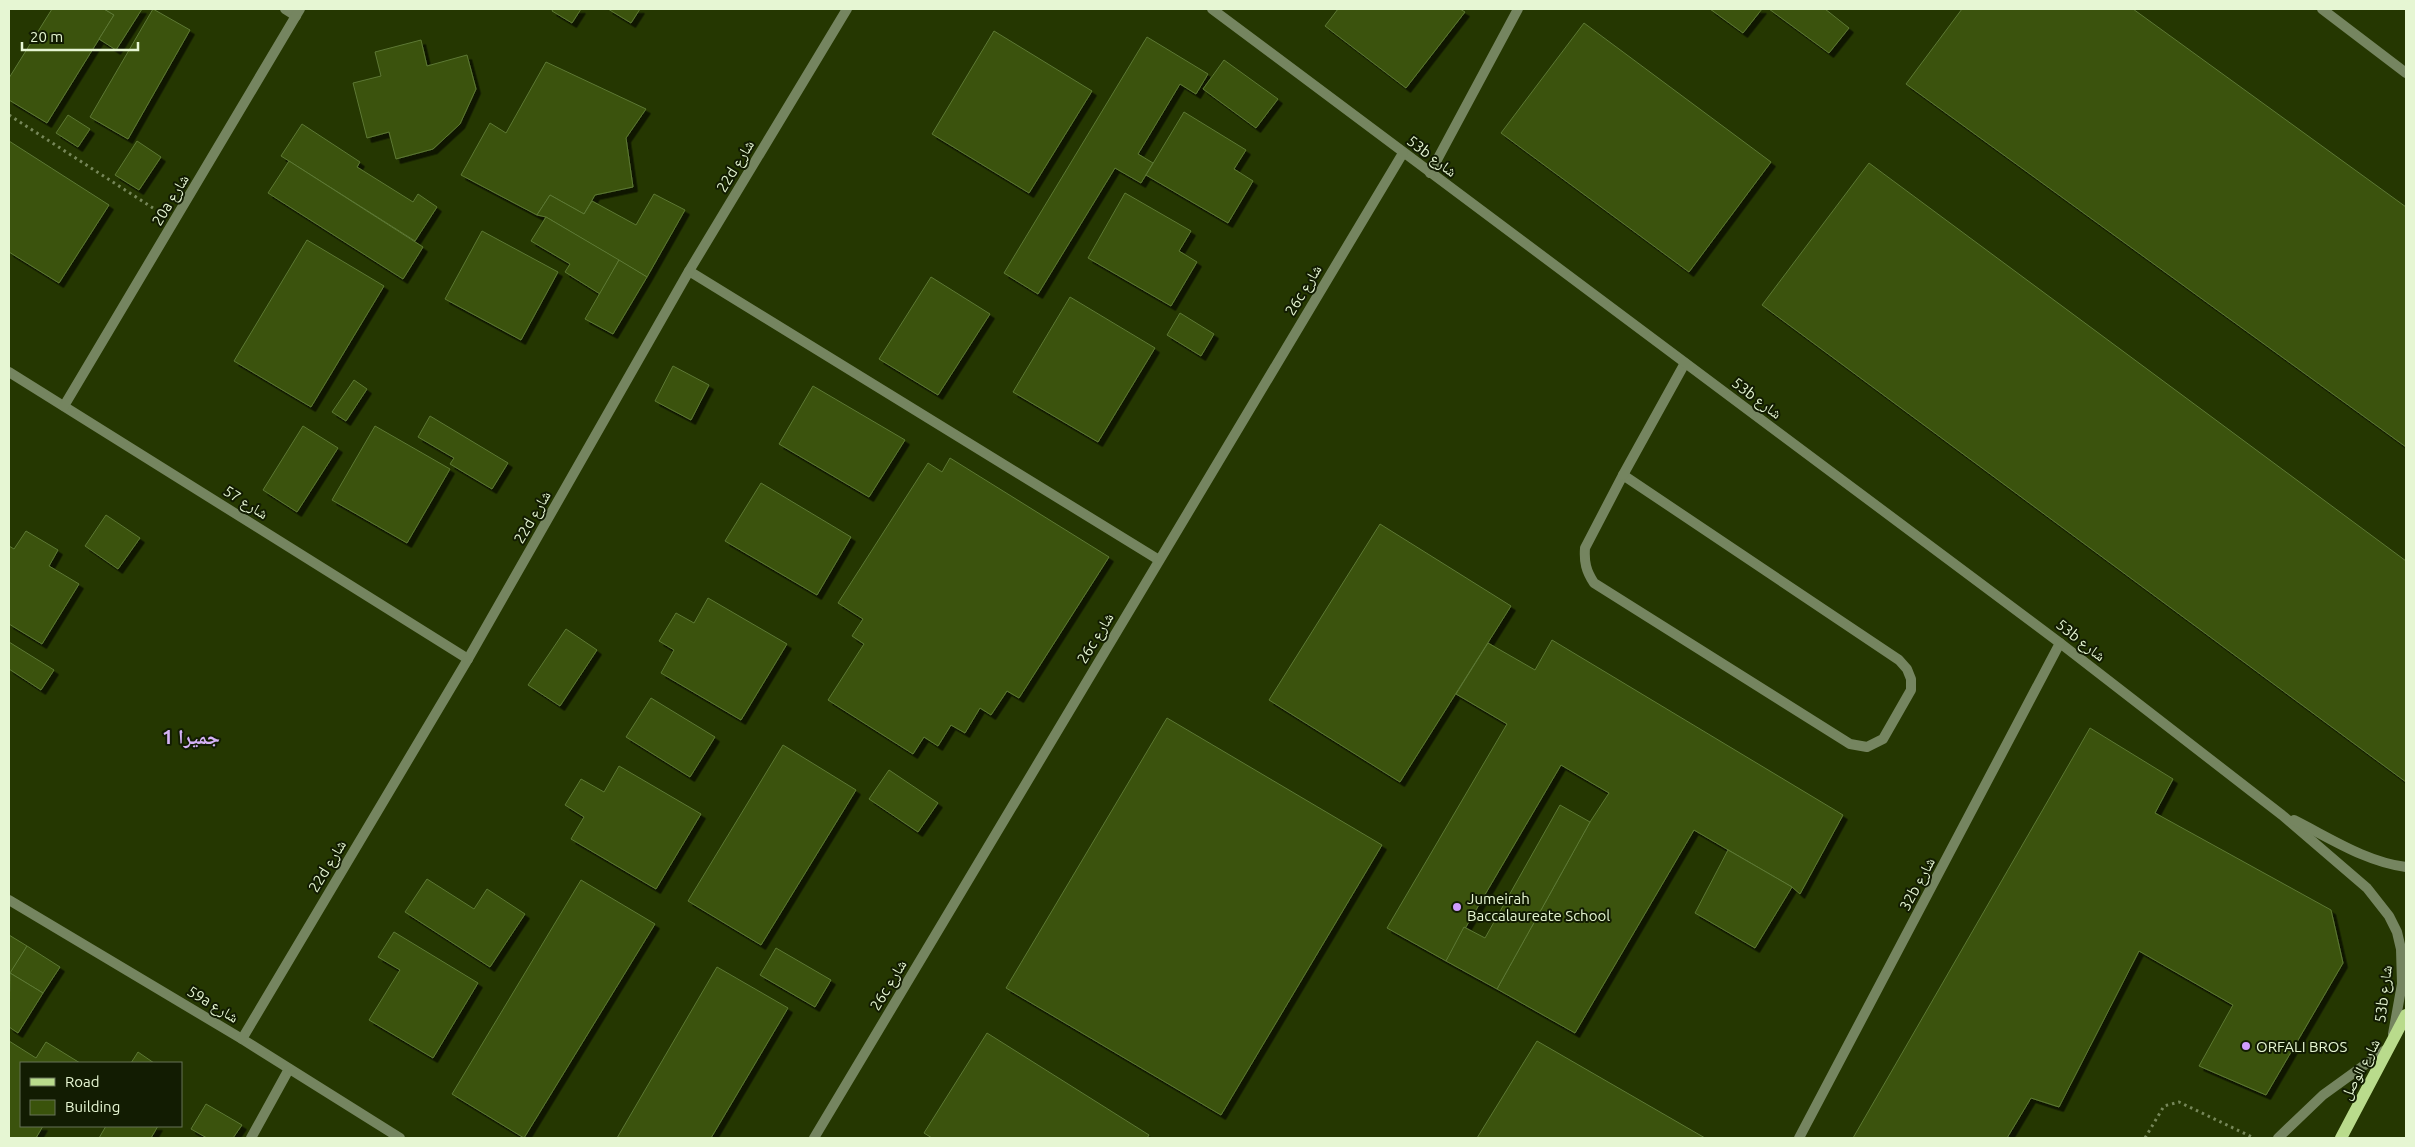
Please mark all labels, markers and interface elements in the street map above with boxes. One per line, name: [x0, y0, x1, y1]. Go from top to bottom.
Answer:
scale bar: [22, 20, 139, 52]
text: 20 m: [30, 28, 63, 45]
street label: 53b شارع: [1403, 132, 1460, 182]
street label: 22d شارع: [713, 137, 759, 196]
street label: 20a شارع: [148, 171, 194, 230]
street label: 26c شارع: [1281, 262, 1326, 319]
street label: 53b شارع: [1728, 374, 1785, 424]
street label: شارع 57: [220, 482, 271, 524]
street label: 22d شارع: [510, 488, 556, 547]
street label: 26c شارع: [1073, 610, 1118, 667]
street label: 53b شارع: [2052, 616, 2109, 666]
district label: جميرا 1: [162, 725, 220, 749]
street label: 22d شارع: [305, 837, 351, 896]
street label: 32b شارع: [1896, 854, 1940, 914]
place label: Jumeirah Baccalaureate School: [1467, 890, 1610, 924]
marker: Jumeirah Baccalaureate School: [1451, 901, 1463, 913]
street label: 26c شارع: [866, 957, 911, 1014]
street label: 53b شارع: [2371, 964, 2397, 1024]
street label: 59a شارع: [183, 982, 242, 1028]
street label: شارع الوصل: [2337, 1036, 2385, 1103]
place label: ORFALI BROS: [2256, 1038, 2348, 1055]
marker: ORFALI BROS: [2240, 1040, 2252, 1052]
legend: [20, 1062, 182, 1127]
text: Road: [65, 1073, 100, 1090]
text: Building: [65, 1098, 120, 1115]

